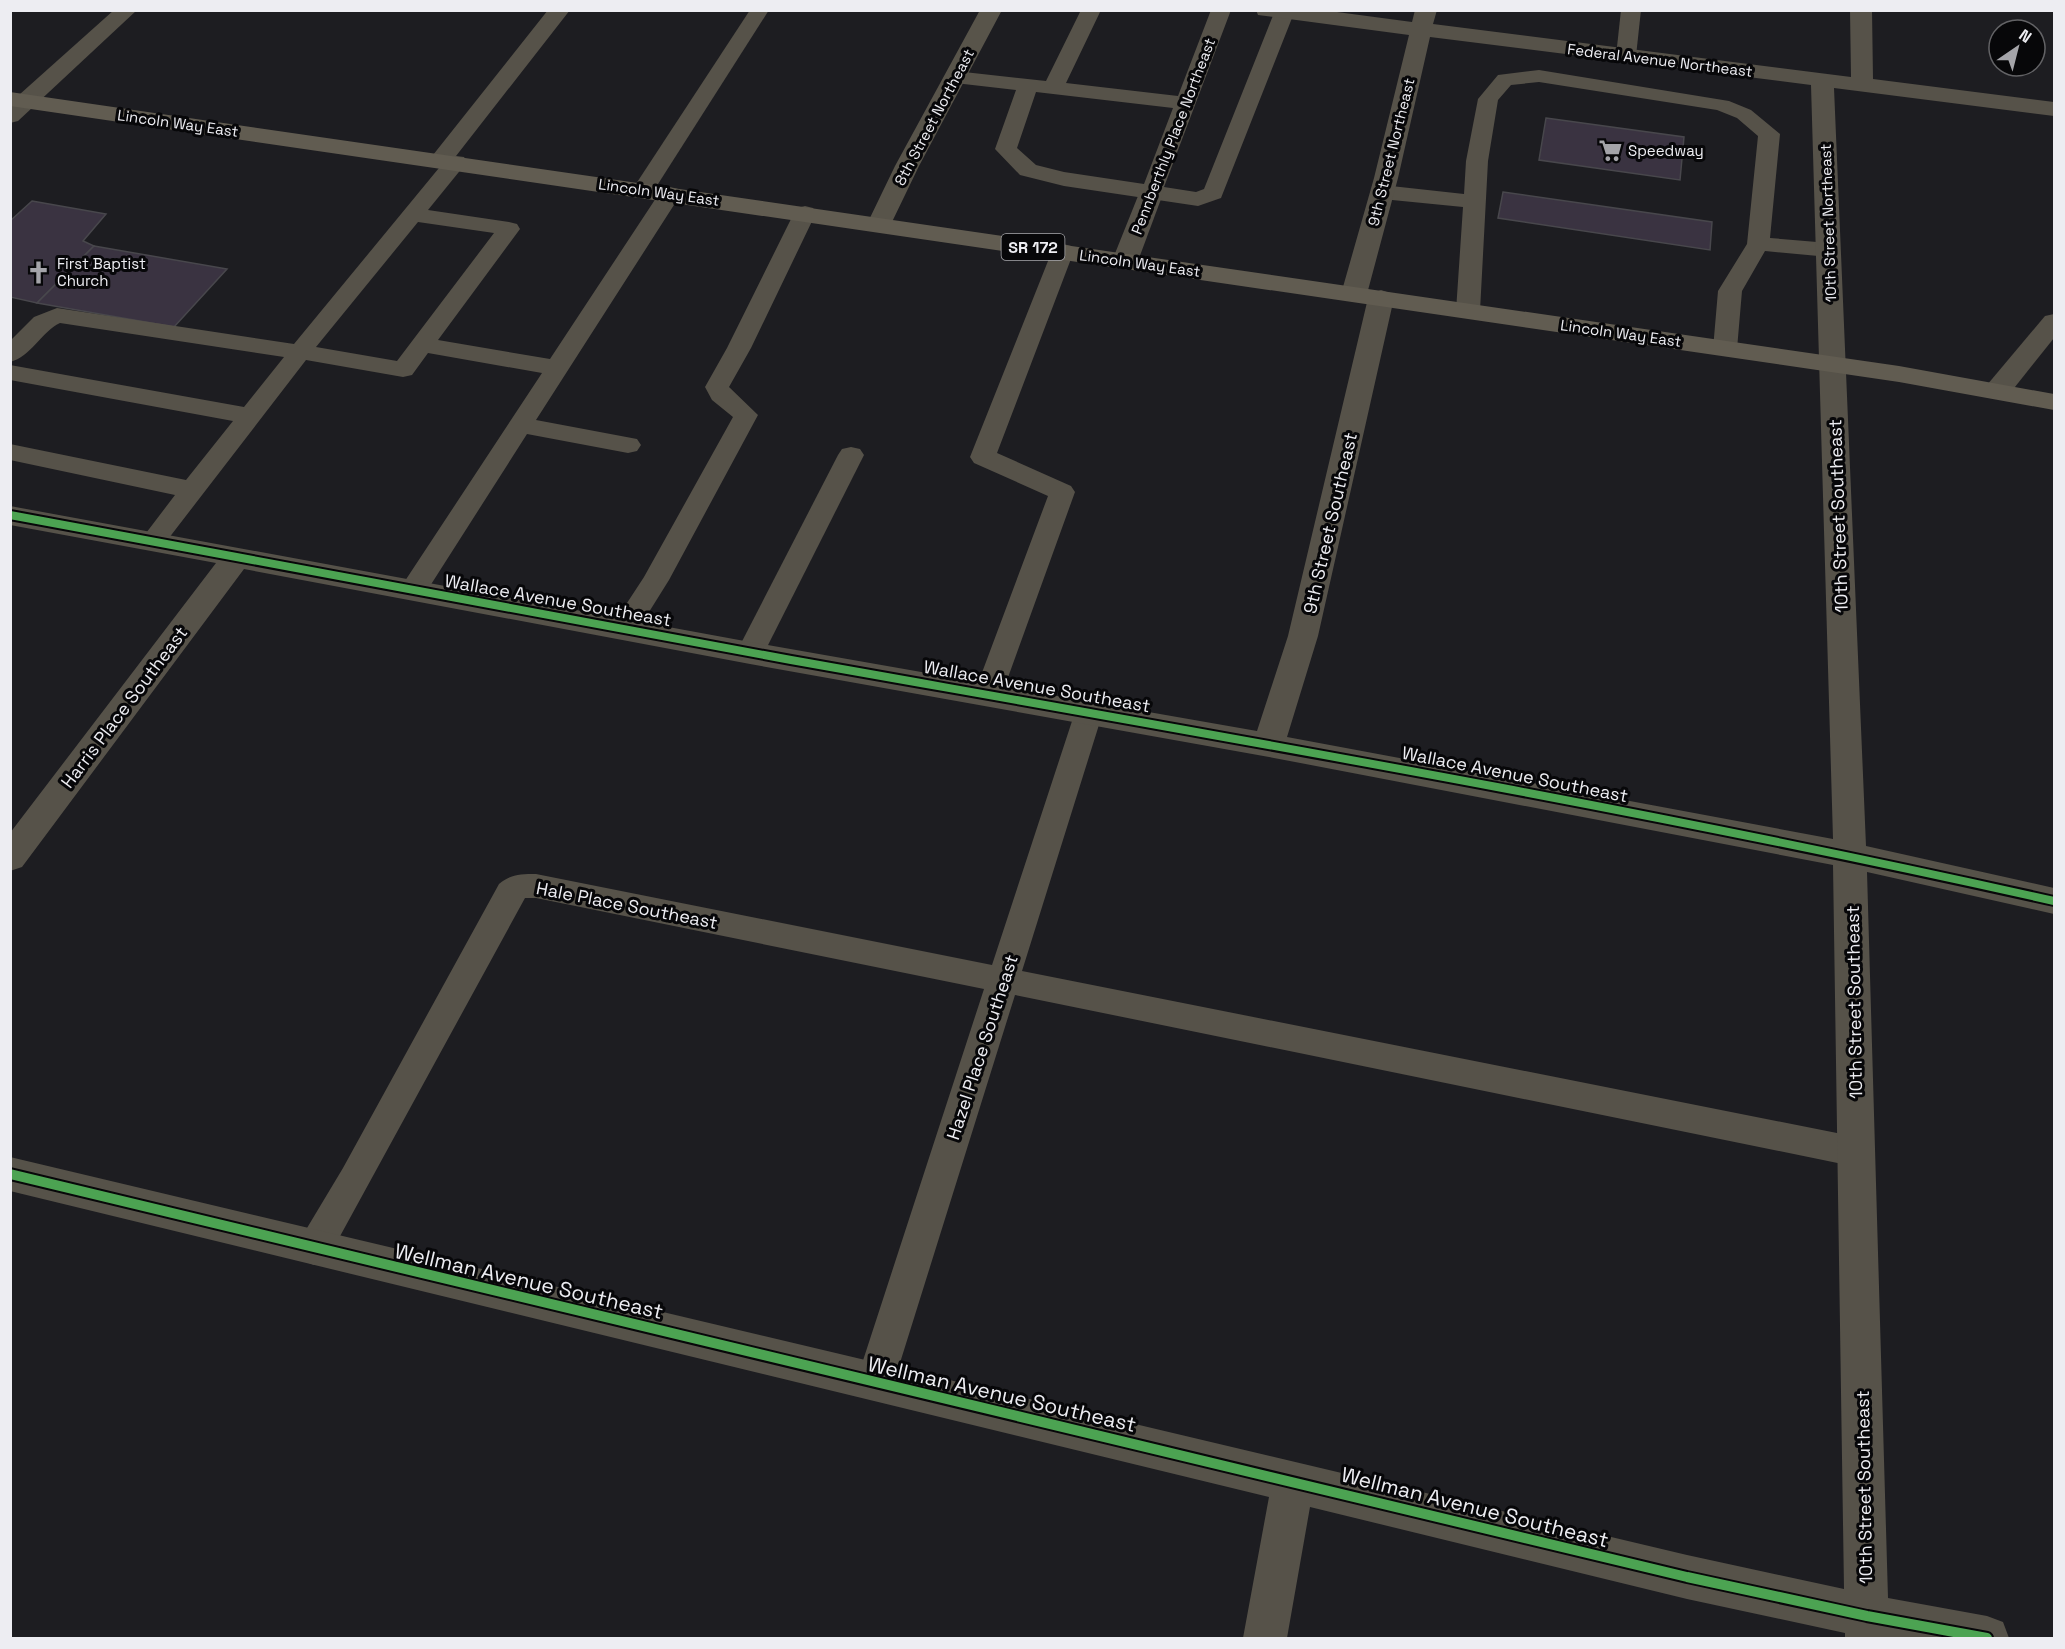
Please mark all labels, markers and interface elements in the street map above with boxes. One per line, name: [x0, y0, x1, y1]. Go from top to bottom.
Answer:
north arrow: [1987, 18, 2047, 78]
text: N: [2015, 24, 2036, 48]
street label: Pennberthly Place Northeast: [1127, 35, 1219, 237]
street label: Federal Avenue Northeast: [1566, 39, 1754, 81]
street label: 8th Street Northeast: [890, 45, 978, 189]
street label: 9th Street Northeast: [1363, 76, 1419, 228]
street label: Lincoln Way East: [116, 105, 240, 141]
supermarket icon: Speedway: [1597, 137, 1623, 163]
place label: Speedway: [1628, 141, 1704, 160]
street label: 10th Street Northeast: [1816, 143, 1840, 303]
street label: Lincoln Way East: [597, 174, 721, 210]
road number: SR 172: [1002, 234, 1064, 260]
street label: Lincoln Way East: [1078, 245, 1202, 281]
place label: First Baptist Church: [57, 254, 146, 290]
church icon: First Baptist Church: [26, 259, 52, 285]
street label: Lincoln Way East: [1559, 315, 1683, 351]
street label: 10th Street Southeast: [1823, 419, 1853, 613]
street label: 9th Street Southeast: [1298, 430, 1362, 616]
street label: Wallace Avenue Southeast: [443, 569, 673, 631]
street label: Harris Place Southeast: [56, 622, 192, 792]
street label: Wallace Avenue Southeast: [922, 655, 1152, 717]
street label: Wallace Avenue Southeast: [1400, 741, 1630, 807]
street label: Hale Place Southeast: [534, 876, 720, 934]
street label: 10th Street Southeast: [1841, 905, 1867, 1099]
street label: Hazel Place Southeast: [941, 952, 1023, 1142]
street label: Wellman Avenue Southeast: [392, 1237, 666, 1325]
street label: Wellman Avenue Southeast: [865, 1350, 1139, 1438]
street label: 10th Street Southeast: [1851, 1390, 1877, 1584]
street label: Wellman Avenue Southeast: [1338, 1461, 1612, 1553]

